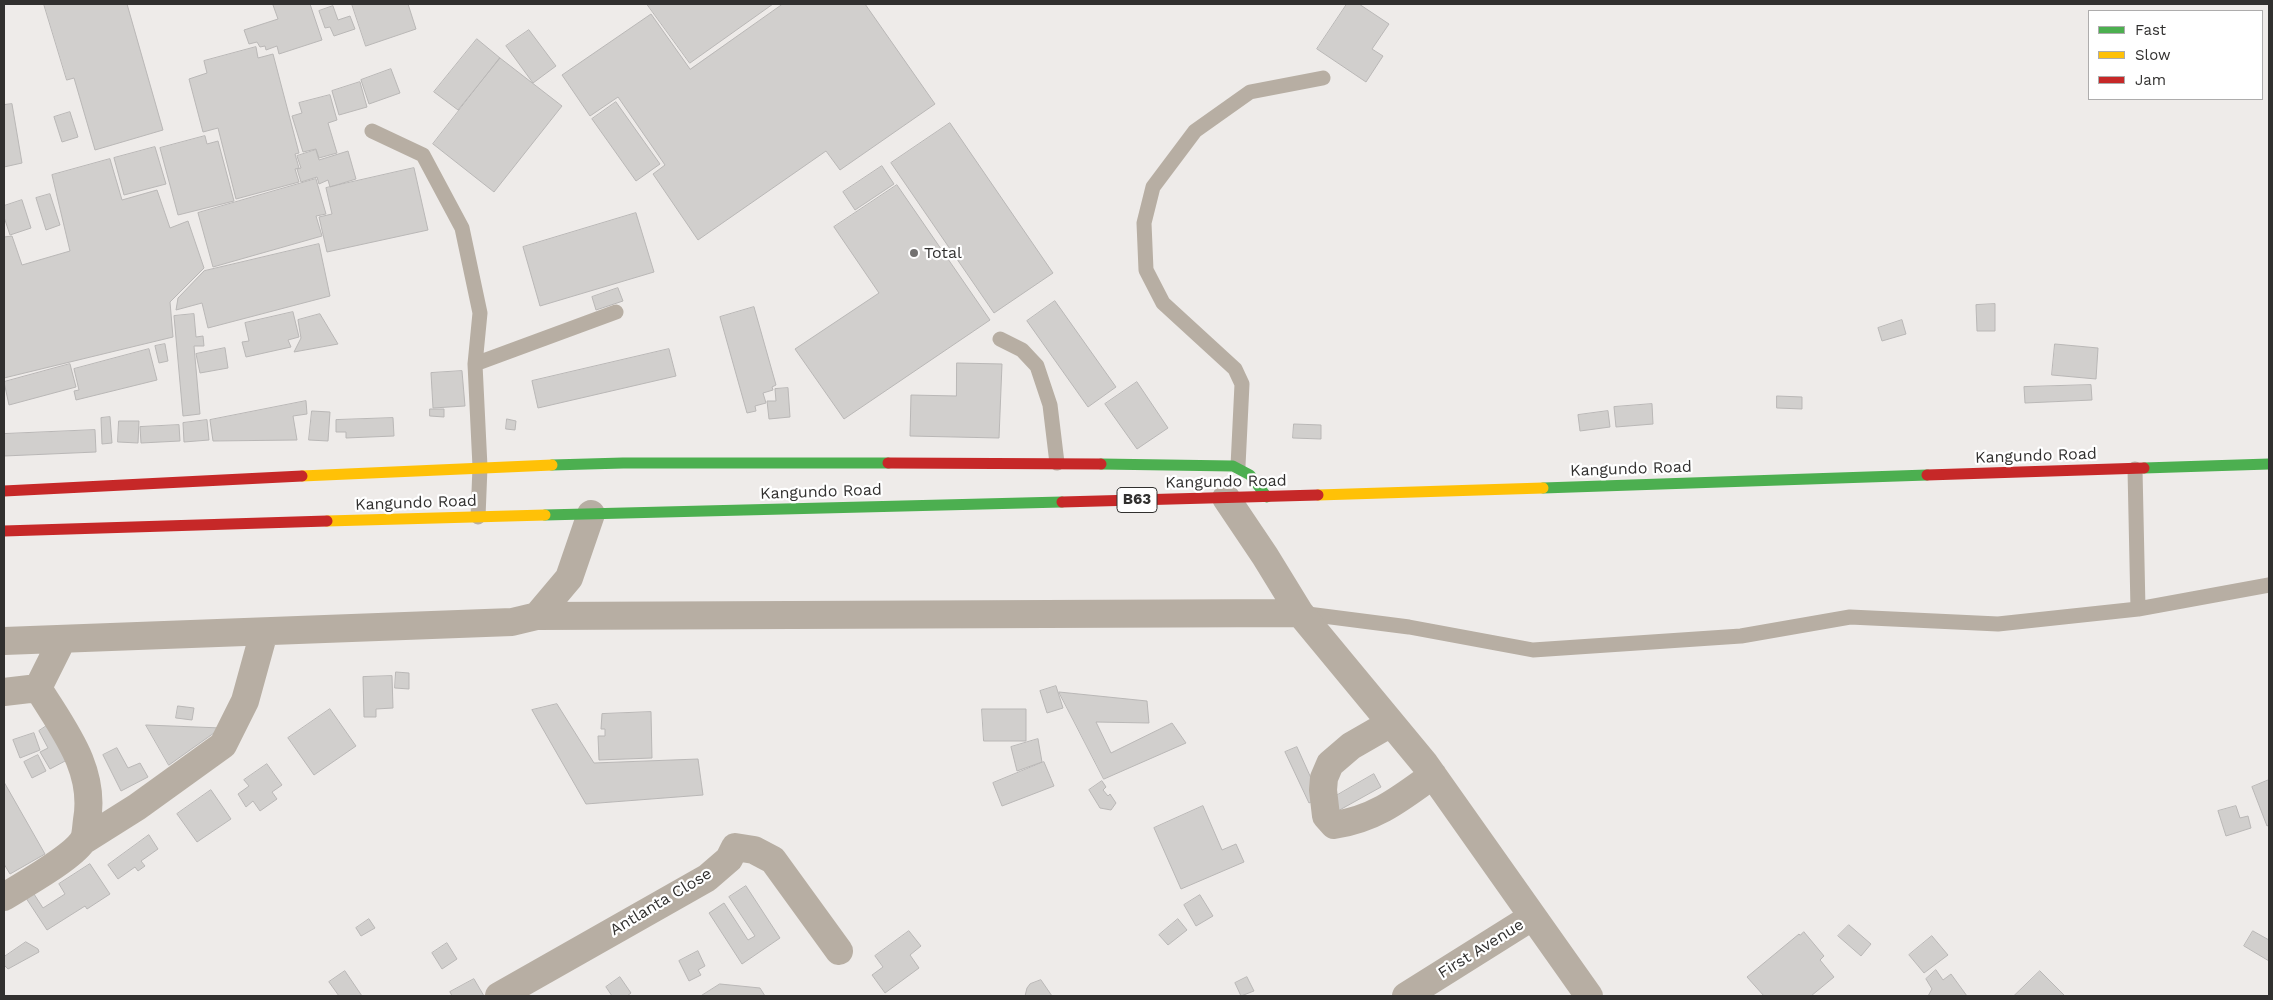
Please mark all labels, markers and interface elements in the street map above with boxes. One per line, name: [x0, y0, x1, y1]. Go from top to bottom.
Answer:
legend: [2088, 10, 2263, 100]
text: Fast: [2135, 21, 2166, 39]
text: Slow: [2135, 46, 2171, 64]
text: Jam: [2135, 71, 2166, 89]
place label: Total: [924, 243, 962, 263]
marker: Total: [908, 247, 920, 259]
street label: Kangundo Road: [1975, 444, 2097, 468]
street label: Kangundo Road: [1570, 457, 1692, 481]
street label: Kangundo Road: [1165, 471, 1287, 493]
street label: Kangundo Road: [760, 480, 882, 504]
road number: B63: [1117, 488, 1157, 512]
street label: Kangundo Road: [355, 491, 477, 515]
street label: Antlanta Close: [607, 864, 715, 940]
street label: First Avenue: [1435, 915, 1527, 983]

